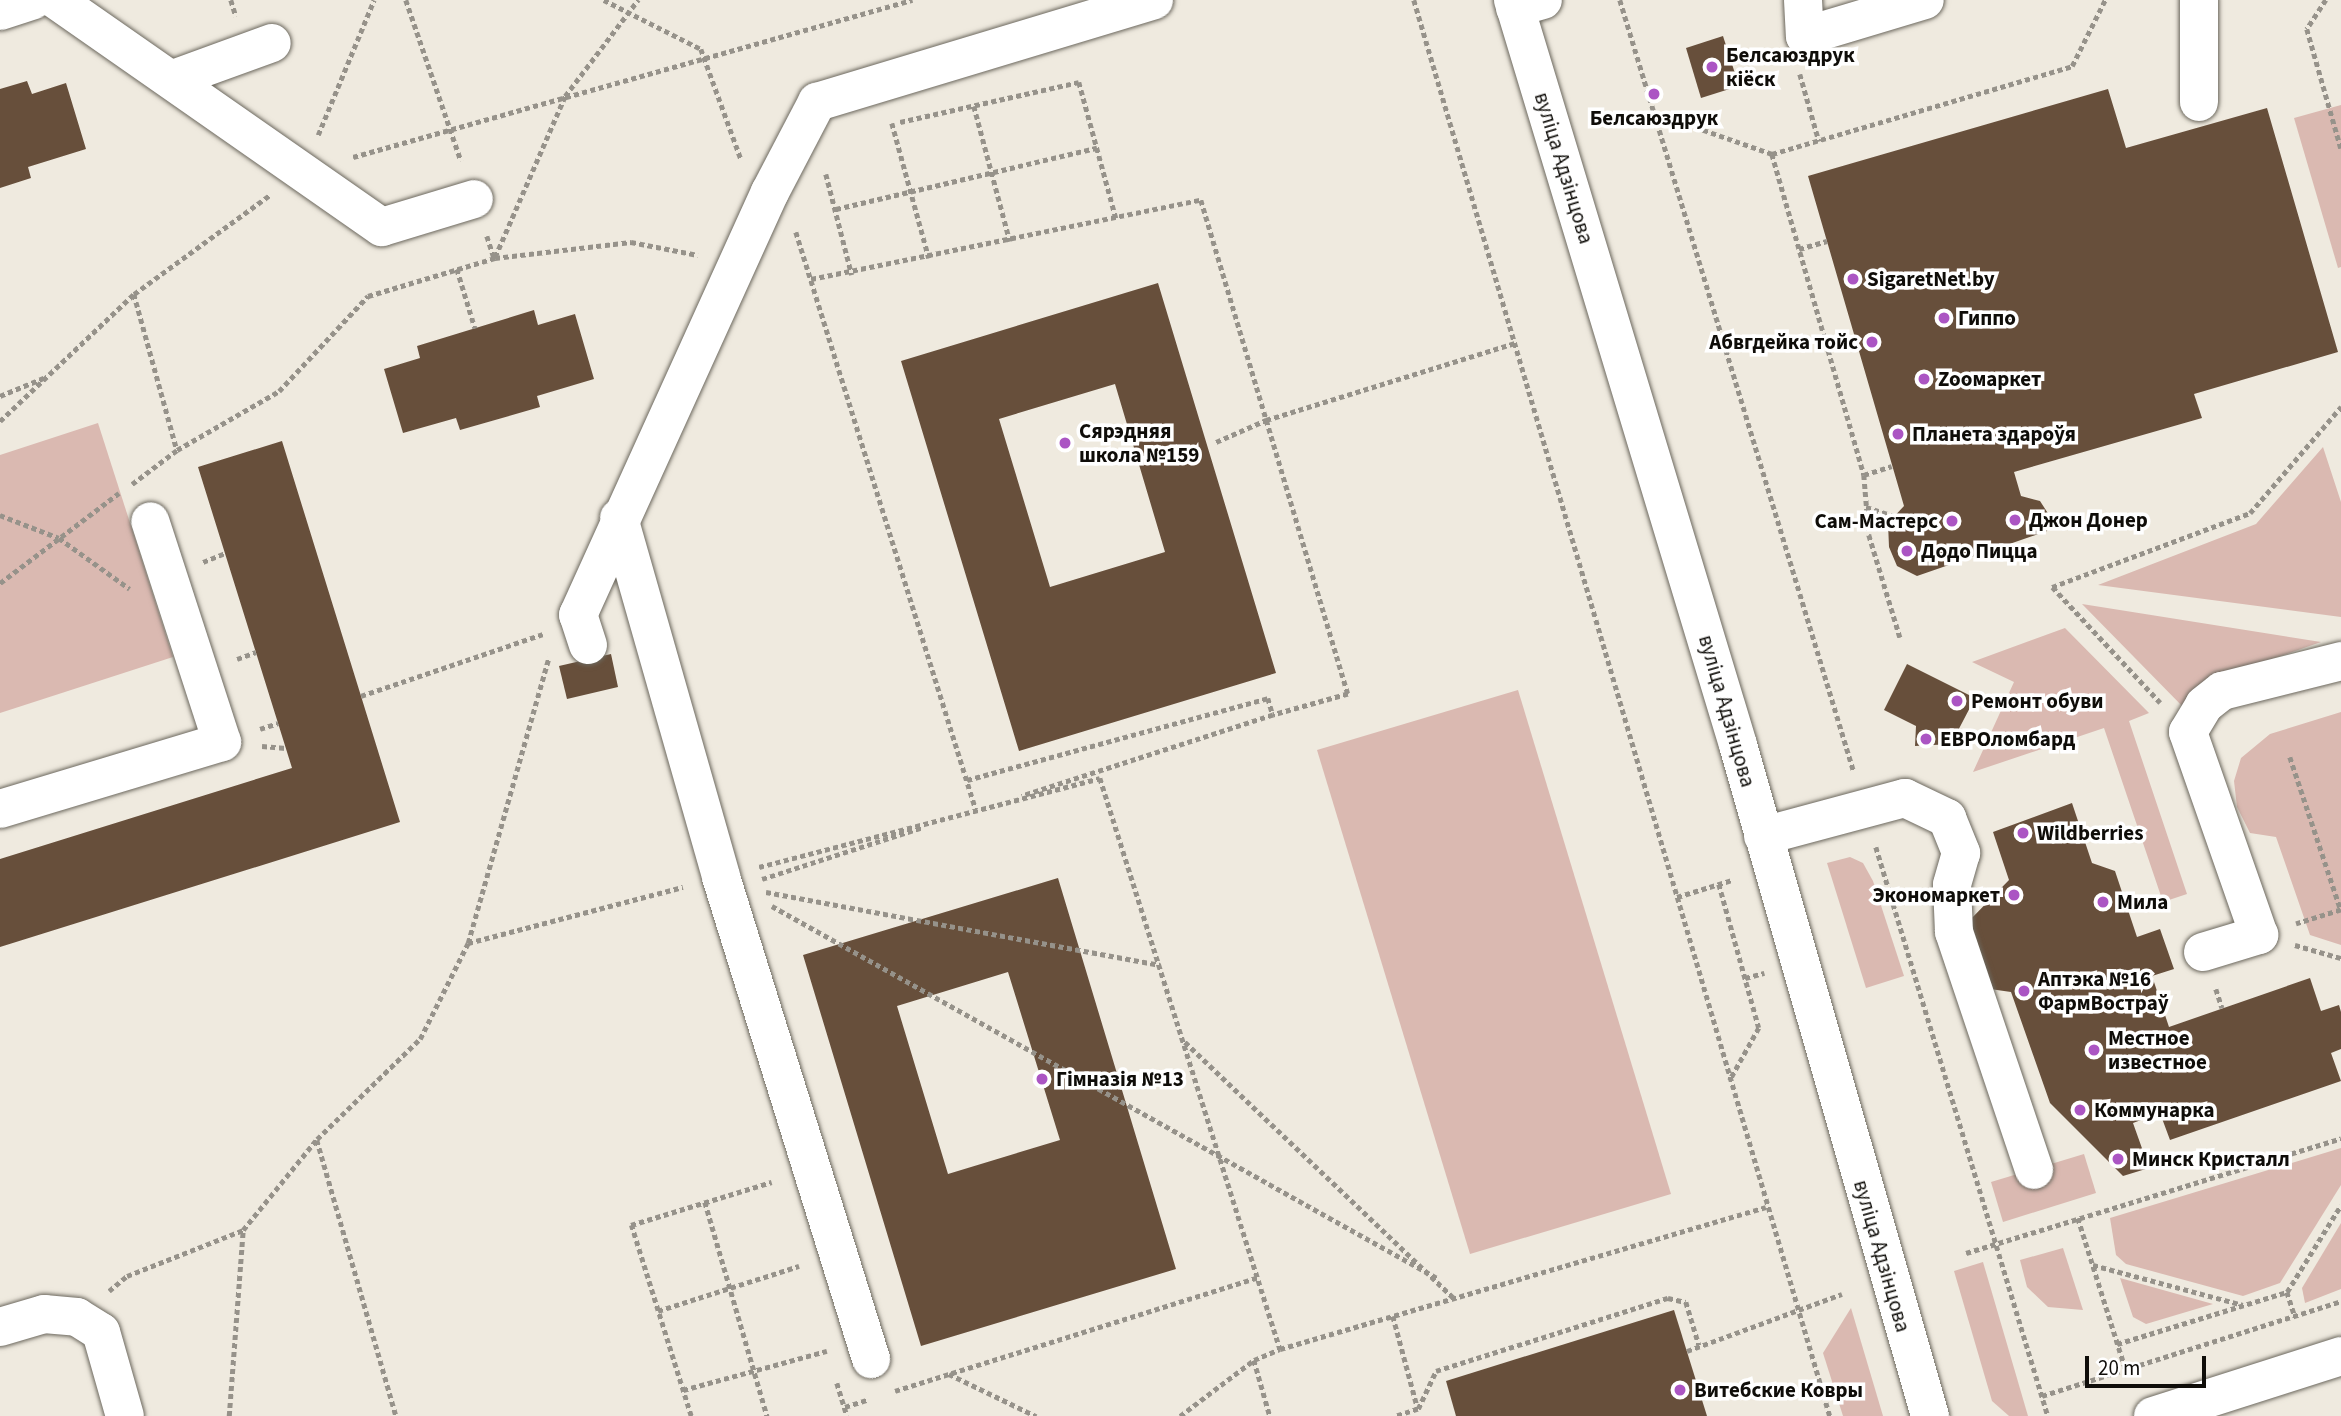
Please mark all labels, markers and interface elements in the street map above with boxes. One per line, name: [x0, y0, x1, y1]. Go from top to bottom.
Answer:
place label: Белсаюздрук кіёск: [1726, 42, 1855, 92]
marker: Белсаюздрук кіёск: [1704, 59, 1720, 75]
marker: Белсаюздрук: [1646, 86, 1662, 102]
street label: вуліца Адзінцова: [1529, 89, 1599, 247]
place label: Белсаюздрук: [1590, 105, 1718, 131]
place label: SigaretNet.by: [1867, 266, 1995, 292]
marker: SigaretNet.by: [1845, 271, 1861, 287]
place label: Гиппо: [1958, 305, 2016, 331]
marker: Гиппо: [1936, 310, 1952, 326]
place label: Абвгдейка тойс: [1709, 329, 1858, 355]
marker: Абвгдейка тойс: [1864, 334, 1880, 350]
place label: Zooмаркет: [1938, 366, 2041, 392]
marker: Zooмаркет: [1916, 371, 1932, 387]
place label: Сярэдняя школа №159: [1079, 418, 1199, 468]
place label: Планета здароўя: [1912, 421, 2076, 447]
marker: Планета здароўя: [1890, 426, 1906, 442]
marker: Сярэдняя школа №159: [1057, 435, 1073, 451]
place label: Джон Донер: [2029, 507, 2148, 533]
place label: Сам-Мастерс: [1815, 508, 1938, 534]
marker: Джон Донер: [2007, 512, 2023, 528]
marker: Сам-Мастерс: [1944, 513, 1960, 529]
place label: Додо Пицца: [1921, 538, 2038, 564]
marker: Додо Пицца: [1899, 543, 1915, 559]
street label: вуліца Адзінцова: [1693, 632, 1761, 790]
place label: Ремонт обуви: [1971, 688, 2104, 714]
marker: Ремонт обуви: [1949, 693, 1965, 709]
place label: ЕВРОломбард: [1940, 726, 2075, 752]
marker: ЕВРОломбард: [1918, 731, 1934, 747]
place label: Wildberries: [2037, 820, 2144, 846]
marker: Wildberries: [2015, 825, 2031, 841]
place label: Экономаркет: [1872, 882, 2000, 908]
marker: Экономаркет: [2006, 887, 2022, 903]
place label: Мила: [2117, 889, 2168, 915]
marker: Мила: [2095, 894, 2111, 910]
place label: Аптэка №16 ФармВостраў: [2038, 966, 2169, 1016]
marker: Аптэка №16 ФармВостраў: [2016, 983, 2032, 999]
place label: Местное известное: [2108, 1025, 2207, 1075]
marker: Местное известное: [2086, 1042, 2102, 1058]
place label: Гімназія №13: [1056, 1066, 1184, 1092]
marker: Гімназія №13: [1034, 1071, 1050, 1087]
place label: Коммунарка: [2094, 1097, 2215, 1123]
marker: Коммунарка: [2072, 1102, 2088, 1118]
place label: Минск Кристалл: [2132, 1146, 2290, 1172]
marker: Минск Кристалл: [2110, 1151, 2126, 1167]
street label: вуліца Адзінцова: [1848, 1177, 1916, 1335]
scale bar: [2089, 1342, 2210, 1386]
text: 20 m: [2098, 1353, 2140, 1383]
place label: Витебские Ковры: [1694, 1377, 1863, 1403]
marker: Витебские Ковры: [1672, 1382, 1688, 1398]

